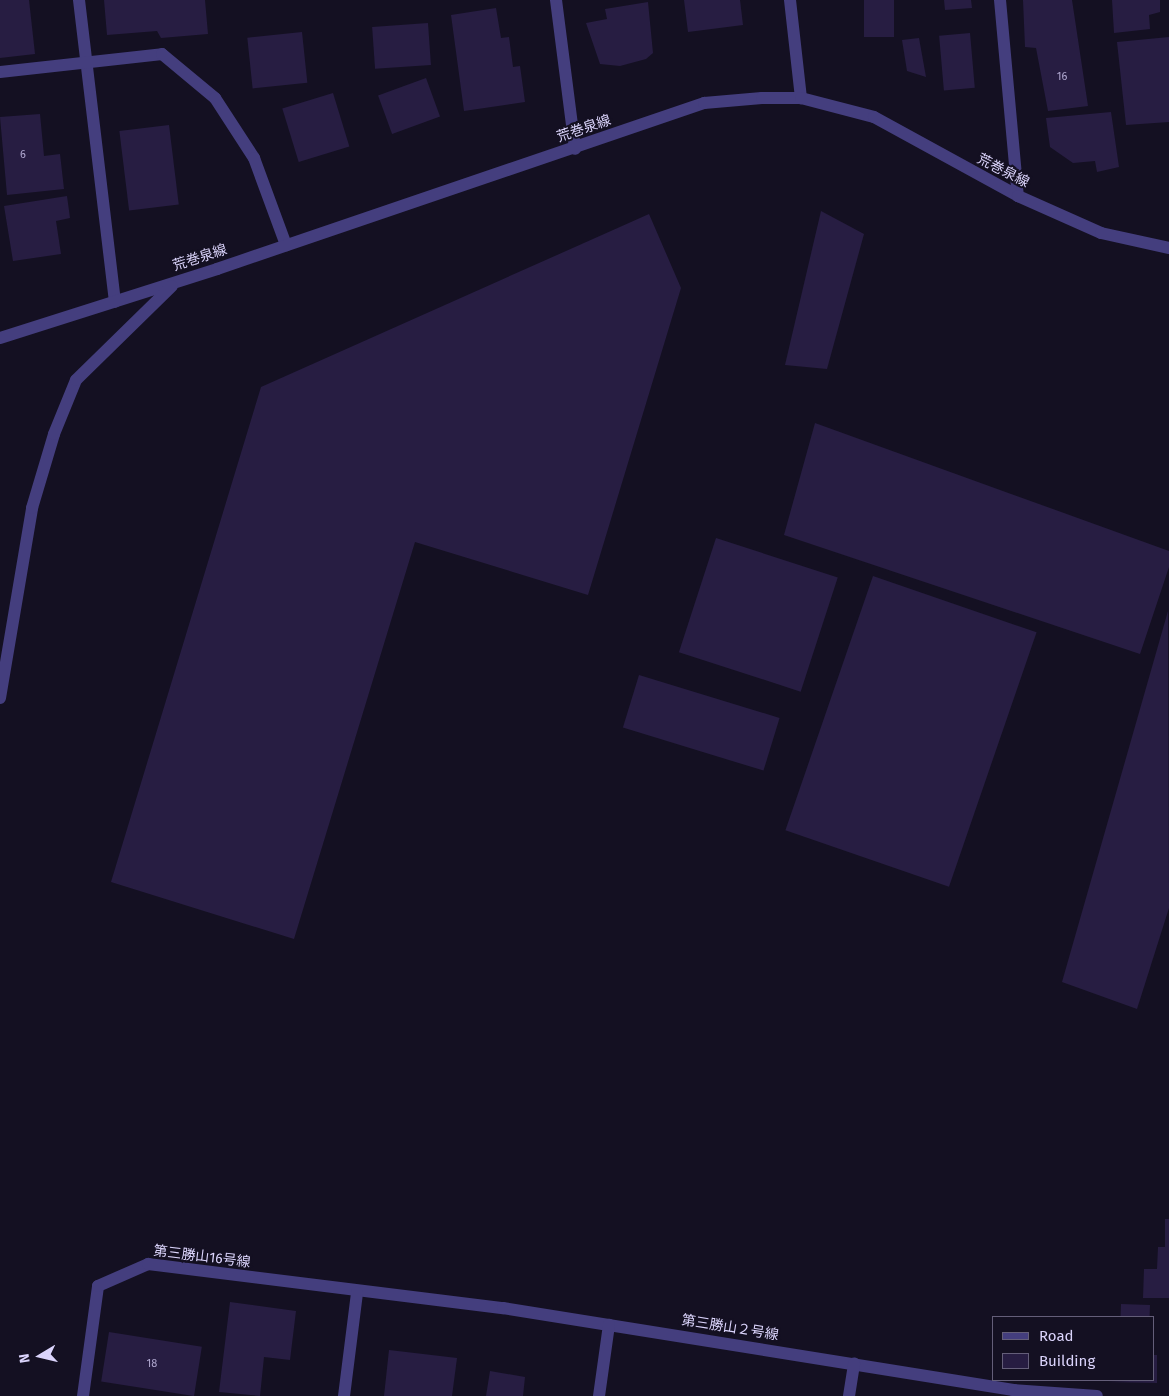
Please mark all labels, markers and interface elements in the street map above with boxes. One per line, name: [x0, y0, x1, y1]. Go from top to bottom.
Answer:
house number: 16: [1057, 70, 1067, 84]
street label: 荒巻泉線: [555, 112, 613, 146]
house number: 6: [20, 148, 26, 162]
street label: 荒巻泉線: [974, 151, 1032, 191]
street label: 荒巻泉線: [171, 241, 229, 275]
street label: 第三勝山16号線: [153, 1243, 251, 1271]
street label: 第三勝山２号線: [680, 1312, 780, 1344]
legend: [992, 1316, 1154, 1381]
text: Road: [1039, 1327, 1074, 1345]
north arrow: [15, 1331, 65, 1381]
text: Building: [1039, 1352, 1095, 1370]
text: N: [16, 1353, 34, 1364]
house number: 18: [147, 1357, 157, 1371]

